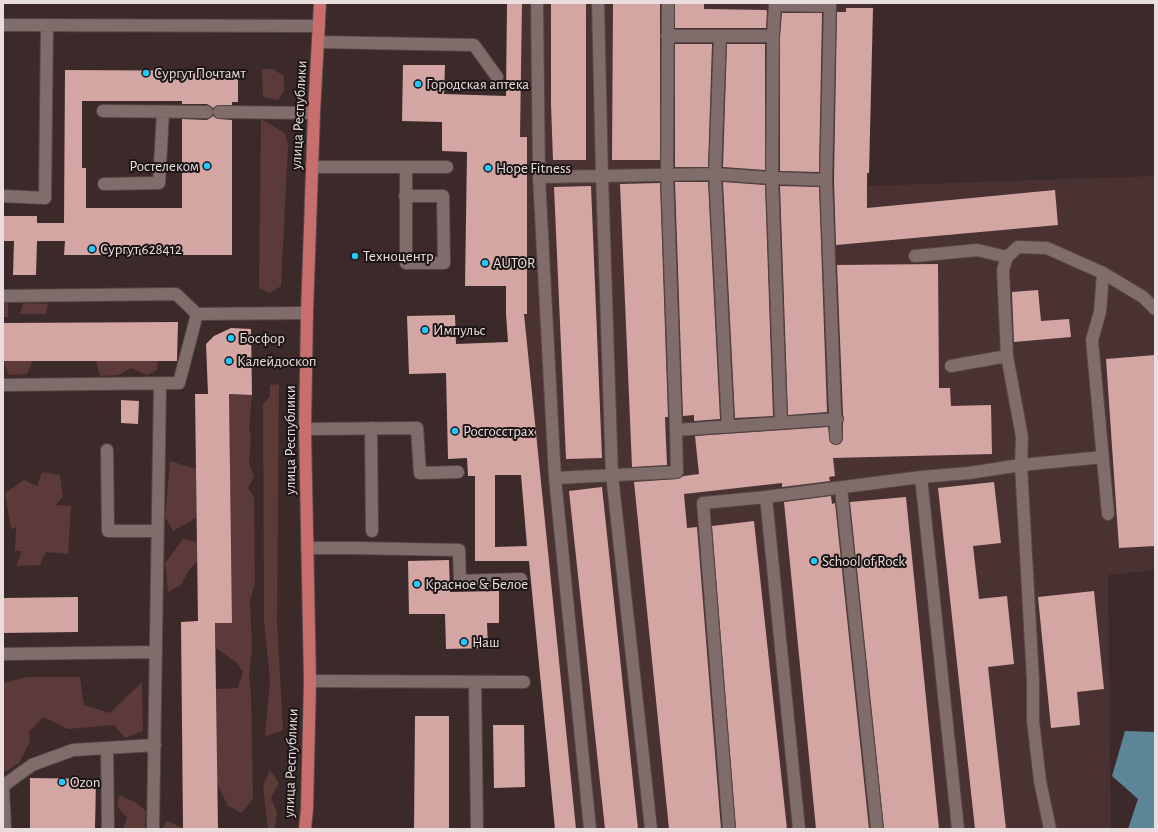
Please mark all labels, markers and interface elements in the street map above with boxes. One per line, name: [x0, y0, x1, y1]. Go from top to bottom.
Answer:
street label: улица Республики: [287, 60, 311, 170]
place label: Сургут Почтамт: [154, 64, 246, 82]
marker: Сургут Почтамт: [141, 68, 151, 78]
place label: Городская аптека: [426, 75, 529, 93]
marker: Городская аптека: [413, 79, 423, 89]
place label: Ростелеком: [129, 157, 199, 175]
place label: Hope Fitness: [496, 159, 571, 177]
marker: Ростелеком: [202, 161, 212, 171]
marker: Hope Fitness: [483, 163, 493, 173]
place label: Сургут 628412: [100, 240, 182, 258]
marker: Сургут 628412: [87, 244, 97, 254]
place label: Техноцентр: [363, 247, 434, 265]
marker: Техноцентр: [350, 251, 360, 261]
place label: AUTOR: [493, 254, 535, 272]
marker: AUTOR: [480, 258, 490, 268]
place label: Импульс: [433, 321, 486, 339]
marker: Импульс: [420, 325, 430, 335]
place label: Босфор: [239, 329, 285, 347]
marker: Босфор: [226, 333, 236, 343]
place label: Калейдоскоп: [237, 352, 317, 370]
marker: Калейдоскоп: [224, 356, 234, 366]
street label: улица Республики: [281, 385, 299, 495]
place label: Росгосстрах: [463, 422, 534, 440]
marker: Росгосстрах: [450, 426, 460, 436]
place label: School of Rock: [822, 552, 905, 570]
marker: School of Rock: [809, 556, 819, 566]
place label: Красное & Белое: [425, 575, 528, 593]
marker: Красное & Белое: [412, 579, 422, 589]
place label: Наш: [472, 633, 500, 651]
marker: Наш: [459, 637, 469, 647]
street label: улица Республики: [280, 708, 302, 818]
place label: Ozon: [70, 773, 100, 791]
marker: Ozon: [57, 777, 67, 787]

